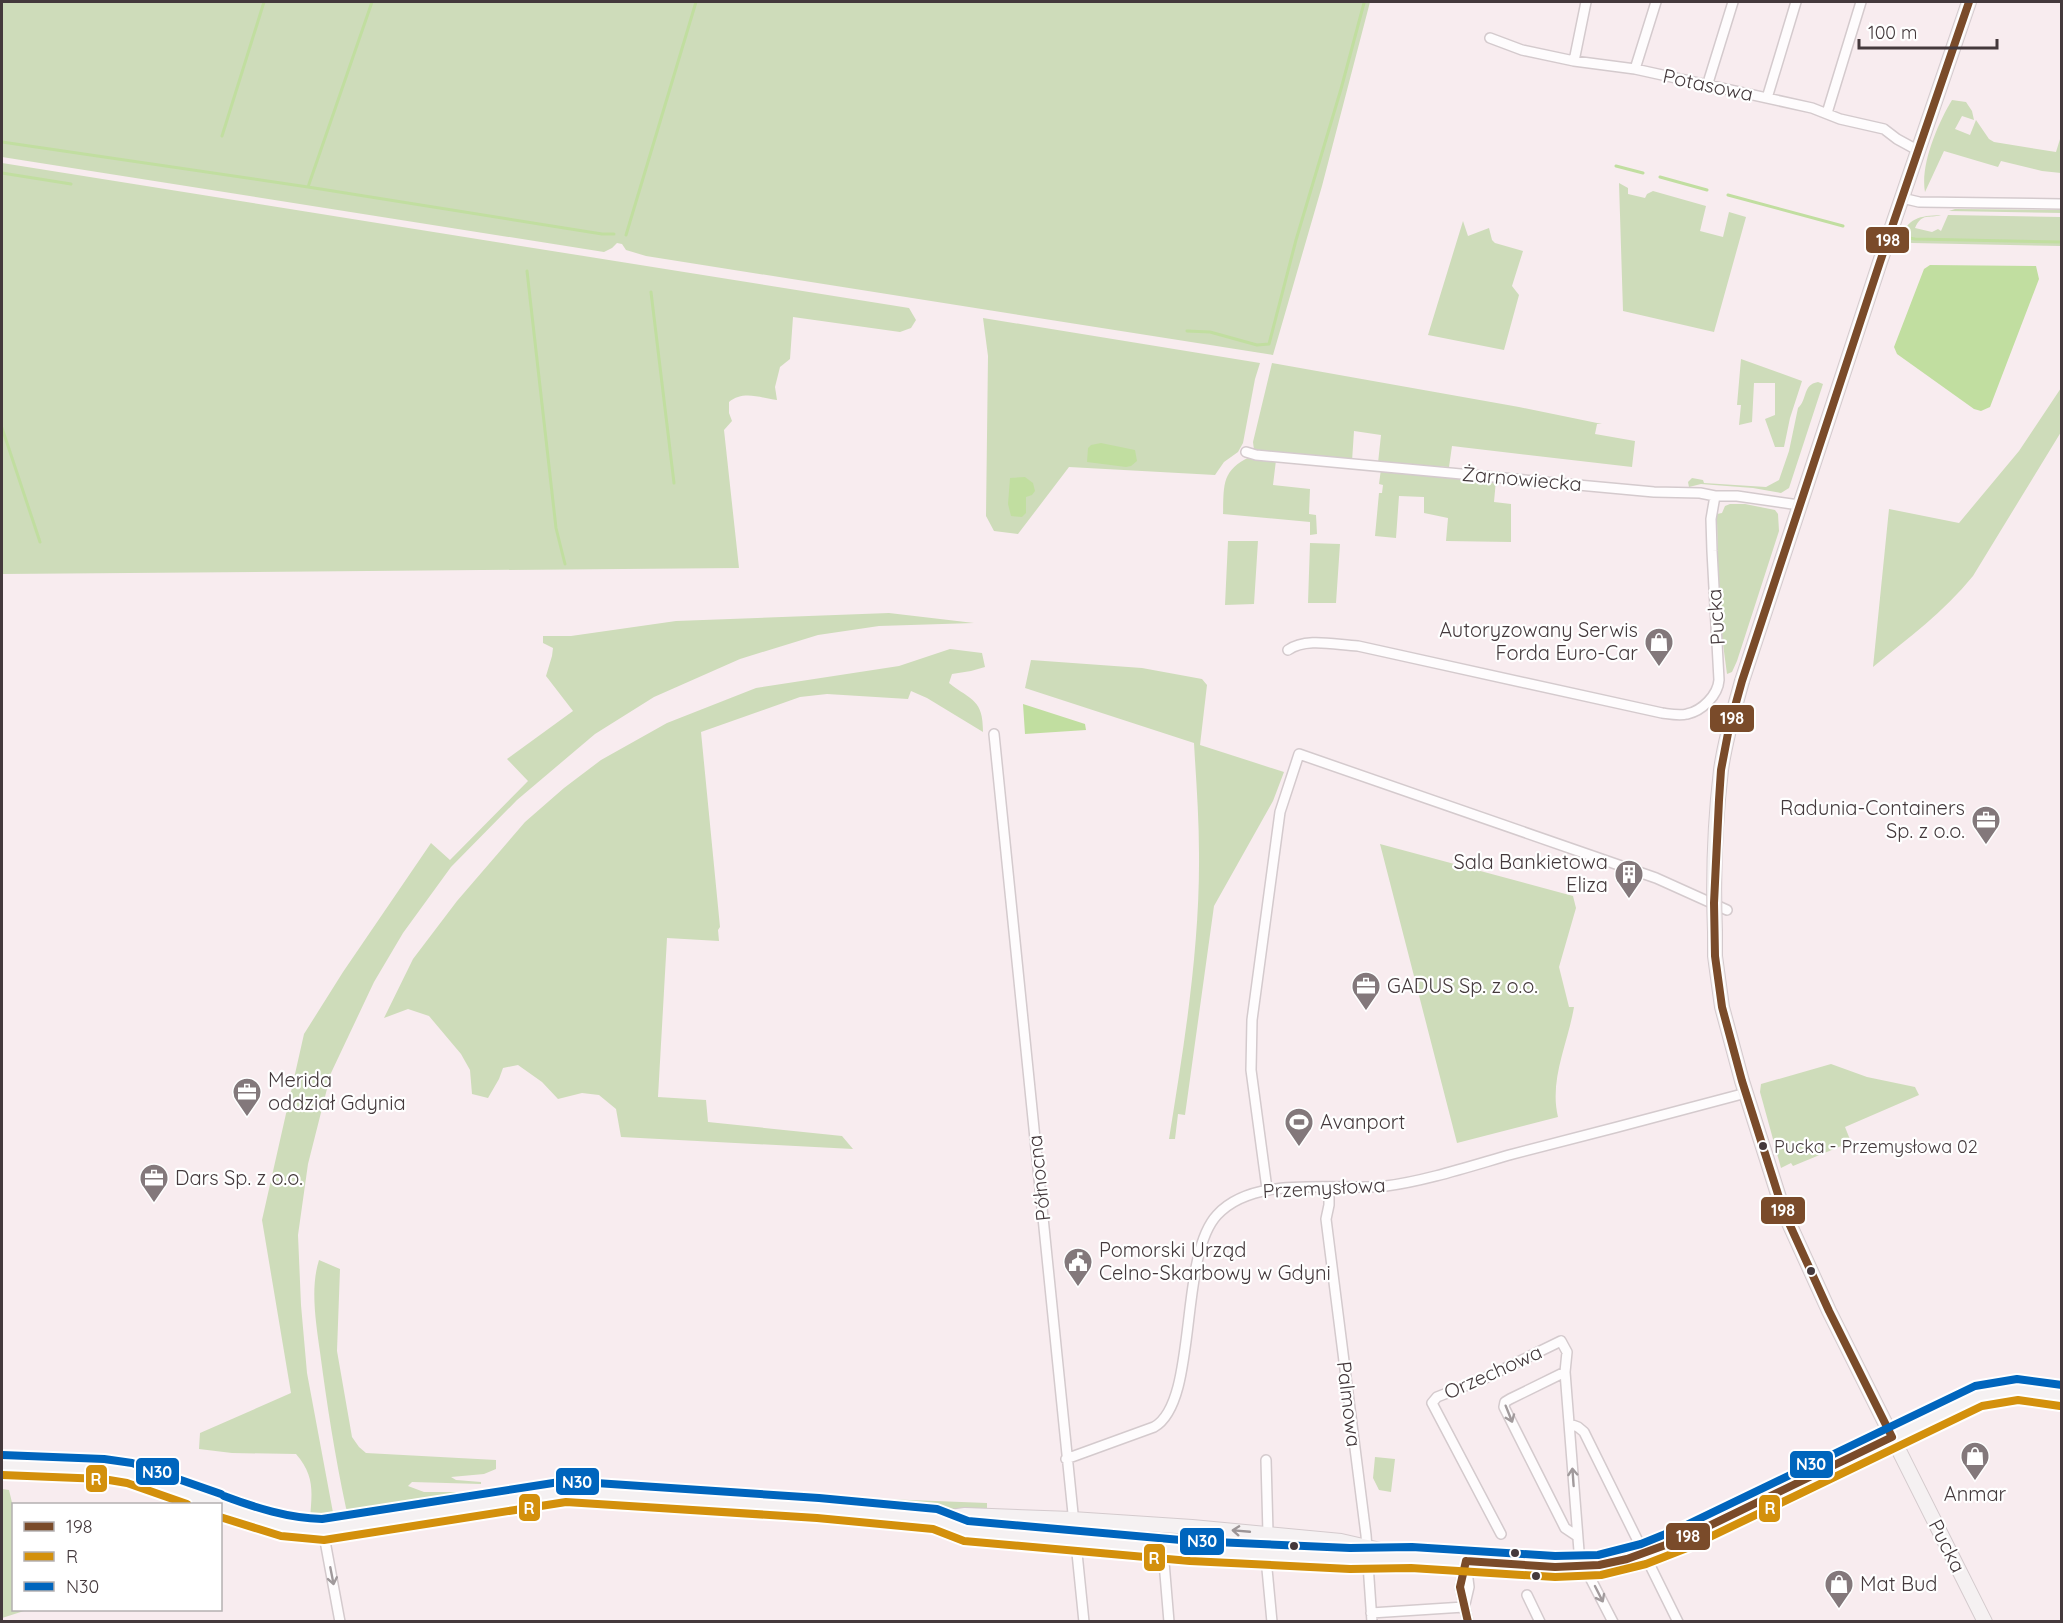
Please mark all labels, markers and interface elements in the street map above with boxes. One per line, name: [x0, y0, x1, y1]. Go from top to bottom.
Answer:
scale bar: [1859, 12, 1997, 50]
text: 100 m: [1868, 21, 1917, 44]
street label: Potasowa: [1661, 63, 1755, 106]
line badge: 198: [1865, 226, 1910, 254]
text: 198: [1876, 230, 1900, 250]
street label: Żarnowiecka: [1461, 461, 1583, 496]
street label: Pucka: [1701, 588, 1730, 646]
place label: Autoryzowany Serwis Forda Euro-Car: [1439, 617, 1638, 665]
shop icon: Autoryzowany Serwis Forda Euro-Car: [1643, 626, 1675, 668]
line badge: 198: [1709, 704, 1755, 733]
text: 198: [1720, 708, 1744, 728]
place label: Radunia-Containers Sp. z o.o.: [1780, 795, 1965, 843]
office icon: Radunia-Containers Sp. z o.o.: [1970, 804, 2002, 846]
place label: Sala Bankietowa Eliza: [1453, 849, 1608, 897]
building icon: Sala Bankietowa Eliza: [1613, 858, 1645, 900]
office icon: GADUS Sp. z o.o.: [1350, 970, 1382, 1012]
place label: GADUS Sp. z o.o.: [1387, 973, 1538, 998]
place label: Merida oddział Gdynia: [268, 1067, 406, 1115]
office icon: Merida oddział Gdynia: [231, 1076, 263, 1118]
sports icon: Avanport: [1283, 1106, 1315, 1148]
place label: Avanport: [1320, 1109, 1406, 1134]
street label: Północna: [1022, 1134, 1055, 1222]
place label: Pucka - Przemysłowa 02: [1774, 1135, 1978, 1158]
marker: Pucka - Przemysłowa 02: [1757, 1140, 1769, 1152]
office icon: Dars Sp. z o.o.: [138, 1162, 170, 1204]
place label: Dars Sp. z o.o.: [175, 1165, 303, 1190]
street label: Przemysłowa: [1262, 1172, 1386, 1203]
line badge: 198: [1760, 1196, 1806, 1225]
text: 198: [1771, 1200, 1795, 1220]
place label: Pomorski Urząd Celno-Skarbowy w Gdyni: [1099, 1237, 1331, 1285]
public building icon: Pomorski Urząd Celno-Skarbowy w Gdyni: [1062, 1246, 1094, 1288]
unlabelled marker: [1805, 1265, 1817, 1277]
street label: Orzechowa: [1440, 1339, 1546, 1404]
street label: Palmowa: [1332, 1360, 1367, 1448]
one-way arrow: [1504, 1404, 1515, 1422]
shop icon: Anmar: [1959, 1440, 1991, 1482]
line badge: N30: [1789, 1450, 1834, 1479]
text: N30: [1796, 1454, 1826, 1474]
line badge: N30: [135, 1457, 180, 1486]
text: N30: [142, 1462, 172, 1482]
line badge: R: [85, 1464, 108, 1493]
line badge: N30: [555, 1467, 600, 1496]
one-way arrow: [1567, 1468, 1578, 1488]
text: R: [91, 1469, 102, 1489]
text: N30: [562, 1472, 592, 1492]
place label: Anmar: [1944, 1481, 2007, 1506]
line badge: R: [518, 1493, 541, 1522]
line badge: R: [1758, 1494, 1781, 1523]
text: R: [524, 1498, 535, 1518]
text: R: [1765, 1498, 1776, 1518]
legend: [12, 1503, 222, 1611]
text: 198: [66, 1515, 92, 1538]
street label: Pucka: [1924, 1515, 1971, 1577]
line badge: 198: [1665, 1522, 1711, 1551]
one-way arrow: [1232, 1525, 1252, 1536]
text: 198: [1676, 1526, 1700, 1546]
line badge: N30: [1179, 1527, 1225, 1556]
text: N30: [1187, 1531, 1217, 1551]
unlabelled marker: [1288, 1540, 1300, 1552]
line badge: R: [1143, 1543, 1166, 1572]
text: R: [66, 1545, 78, 1568]
unlabelled marker: [1509, 1547, 1521, 1559]
text: R: [1149, 1548, 1160, 1568]
one-way arrow: [327, 1566, 338, 1585]
shop icon: Mat Bud: [1823, 1568, 1855, 1610]
unlabelled marker: [1530, 1570, 1542, 1582]
place label: Mat Bud: [1860, 1571, 1937, 1596]
text: N30: [66, 1575, 99, 1598]
one-way arrow: [1594, 1584, 1605, 1602]

